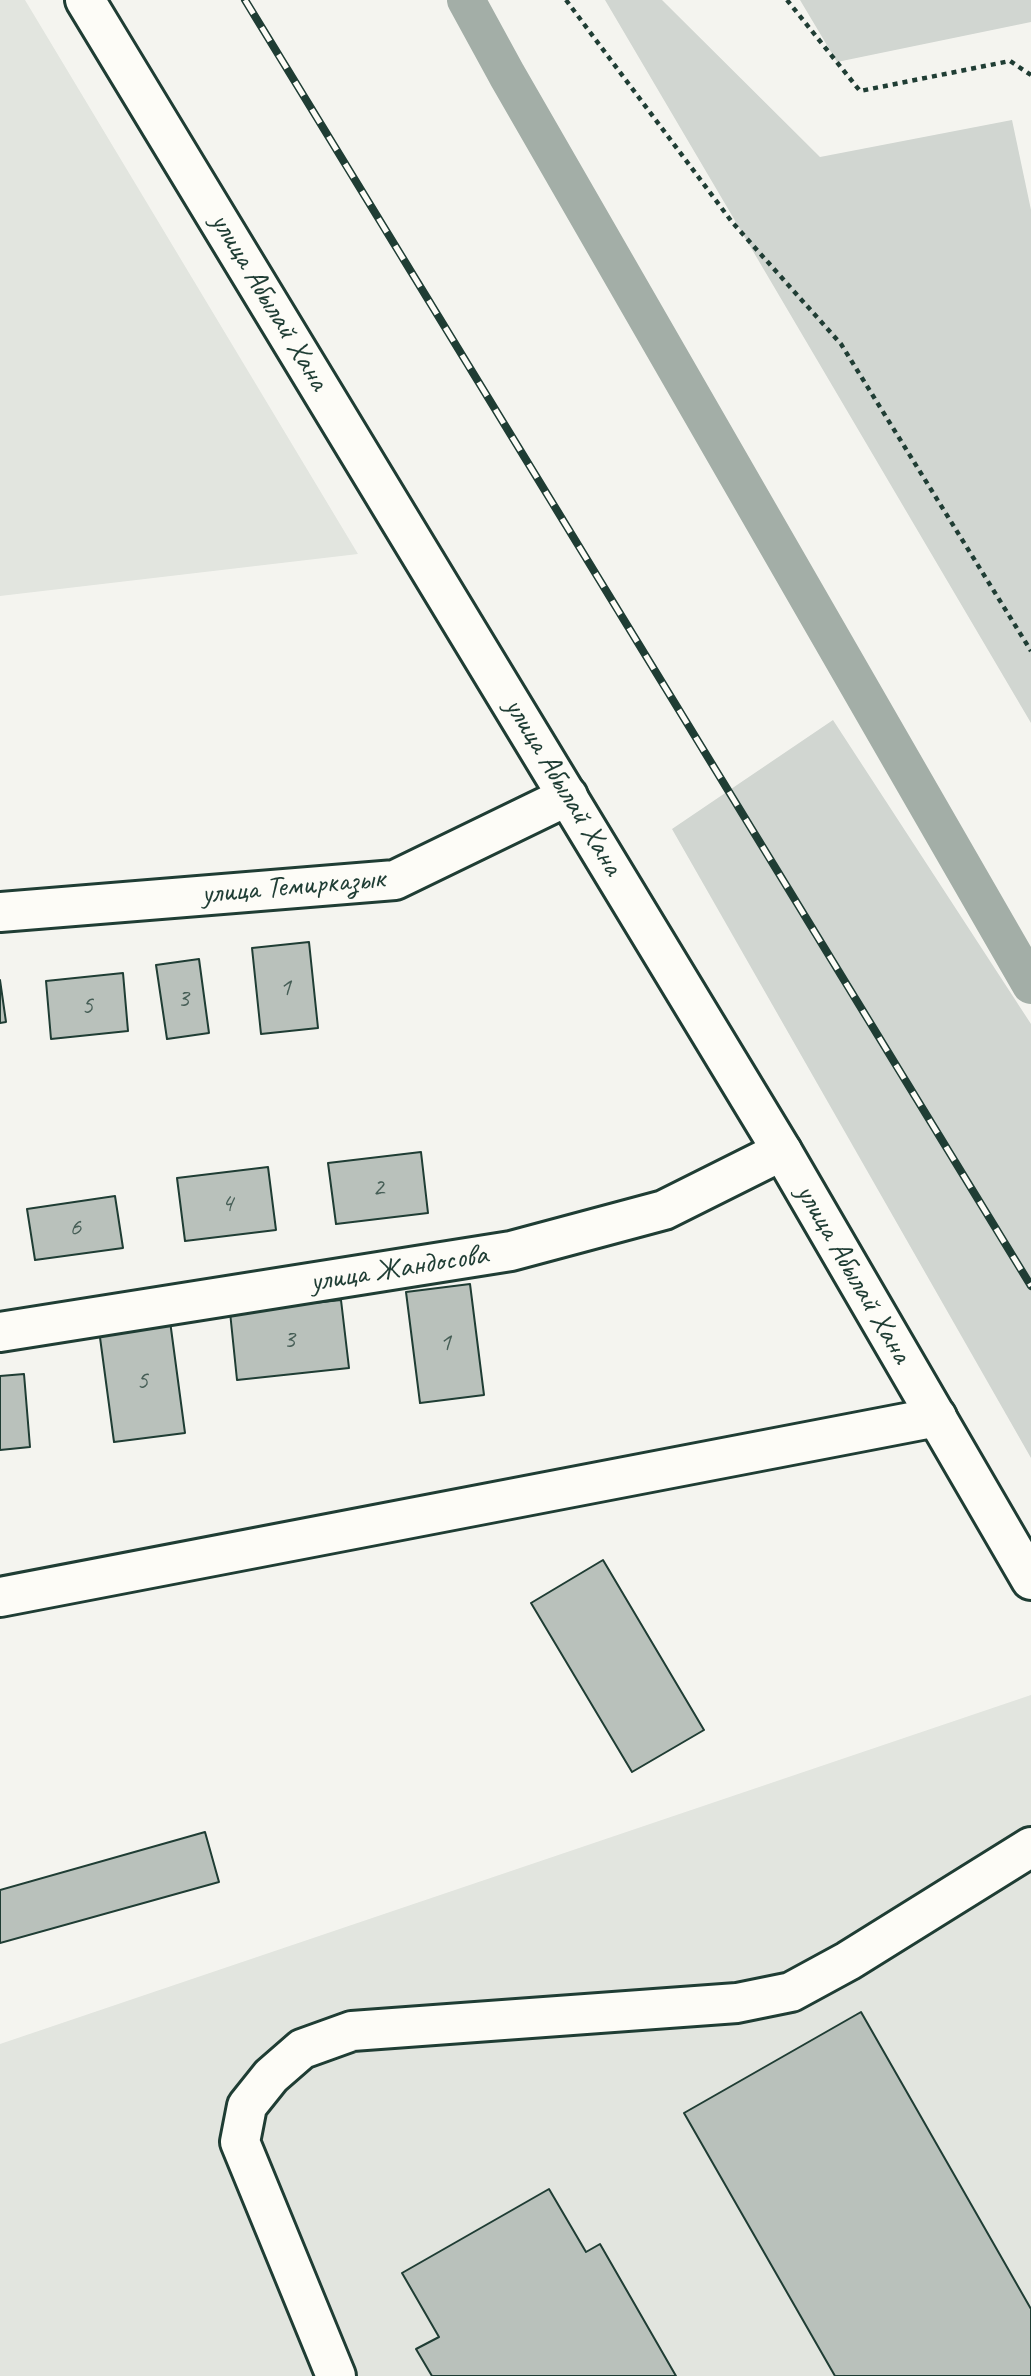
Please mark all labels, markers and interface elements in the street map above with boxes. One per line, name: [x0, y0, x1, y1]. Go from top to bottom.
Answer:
street label: улица Абылай Хана: [202, 207, 336, 397]
street label: улица Абылай Хана: [496, 692, 630, 882]
street label: улица Темирказык: [200, 861, 386, 913]
house number: 1: [279, 972, 291, 1004]
house number: 3: [177, 983, 189, 1015]
house number: 5: [81, 990, 93, 1022]
house number: 2: [372, 1172, 384, 1204]
street label: улица Абылай Хана: [787, 1178, 919, 1370]
house number: 4: [221, 1188, 233, 1220]
house number: 6: [69, 1212, 81, 1244]
street label: улица Жандосова: [308, 1237, 490, 1301]
house number: 3: [283, 1324, 295, 1356]
house number: 1: [439, 1327, 451, 1359]
house number: 5: [136, 1365, 148, 1397]

